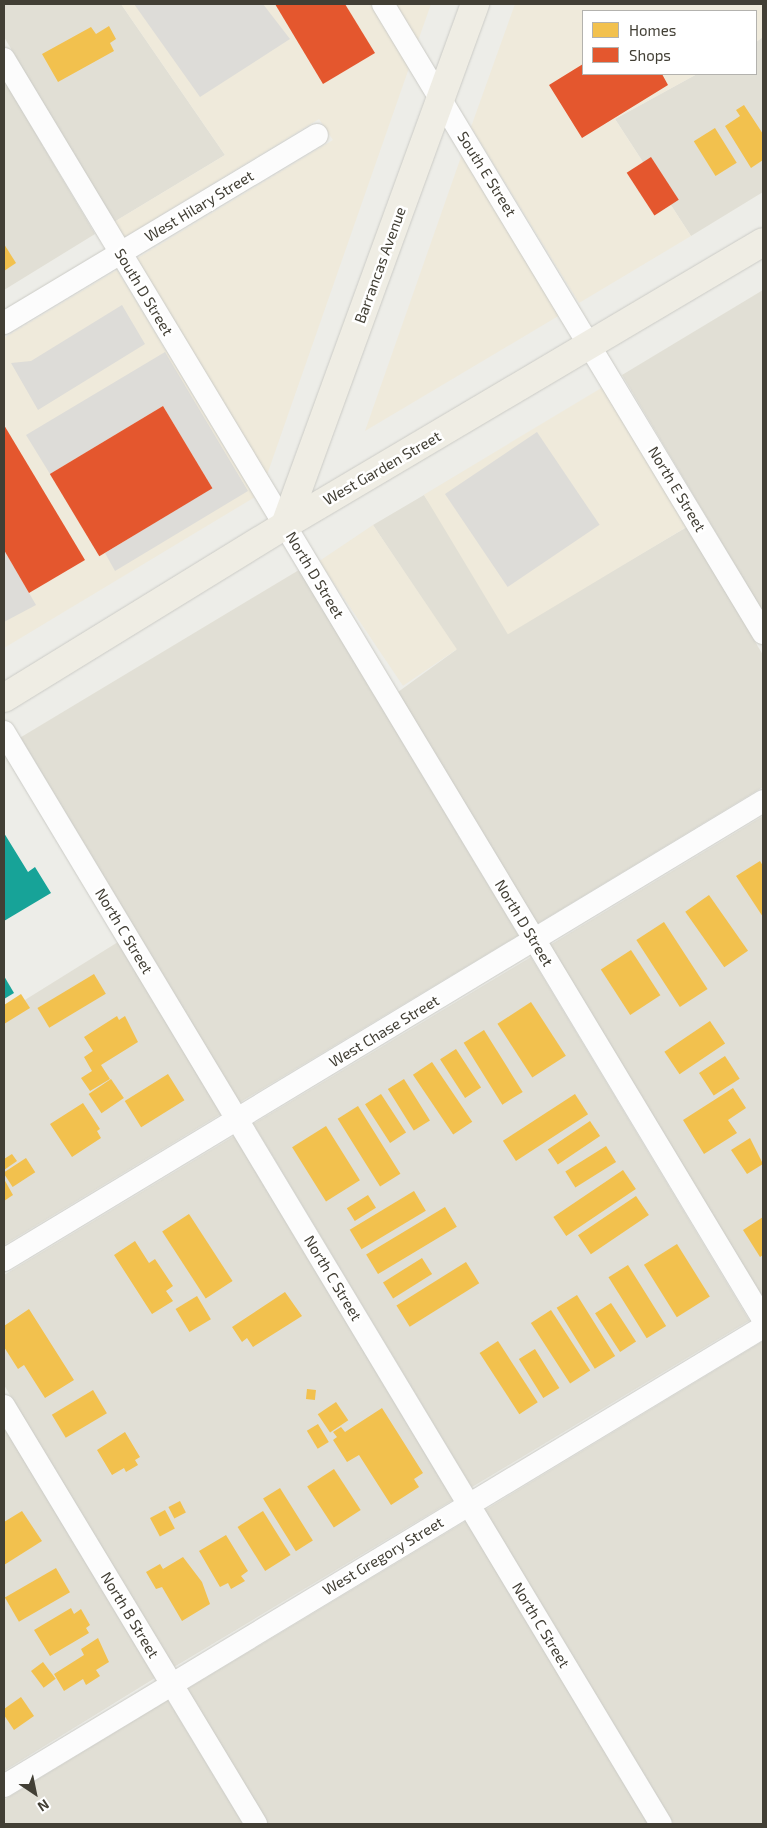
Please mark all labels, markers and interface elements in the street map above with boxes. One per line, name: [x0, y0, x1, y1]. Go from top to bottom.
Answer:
legend: [582, 10, 757, 75]
text: Homes: [629, 21, 676, 39]
text: Shops: [629, 46, 671, 64]
street label: South E Street: [454, 128, 520, 220]
street label: West Hilary Street: [141, 166, 257, 246]
street label: Barrancas Avenue: [350, 204, 410, 326]
street label: South D Street: [111, 245, 177, 339]
street label: West Garden Street: [320, 427, 444, 509]
street label: North E Street: [644, 443, 710, 535]
street label: North D Street: [282, 528, 348, 622]
street label: North D Street: [491, 876, 557, 970]
street label: North C Street: [91, 885, 157, 977]
street label: West Chase Street: [326, 991, 442, 1071]
street label: North C Street: [300, 1232, 366, 1324]
street label: West Gregory Street: [319, 1513, 447, 1599]
street label: North B Street: [97, 1569, 163, 1661]
street label: North C Street: [508, 1579, 574, 1671]
north arrow: [10, 1768, 60, 1818]
text: N: [35, 1796, 53, 1816]

